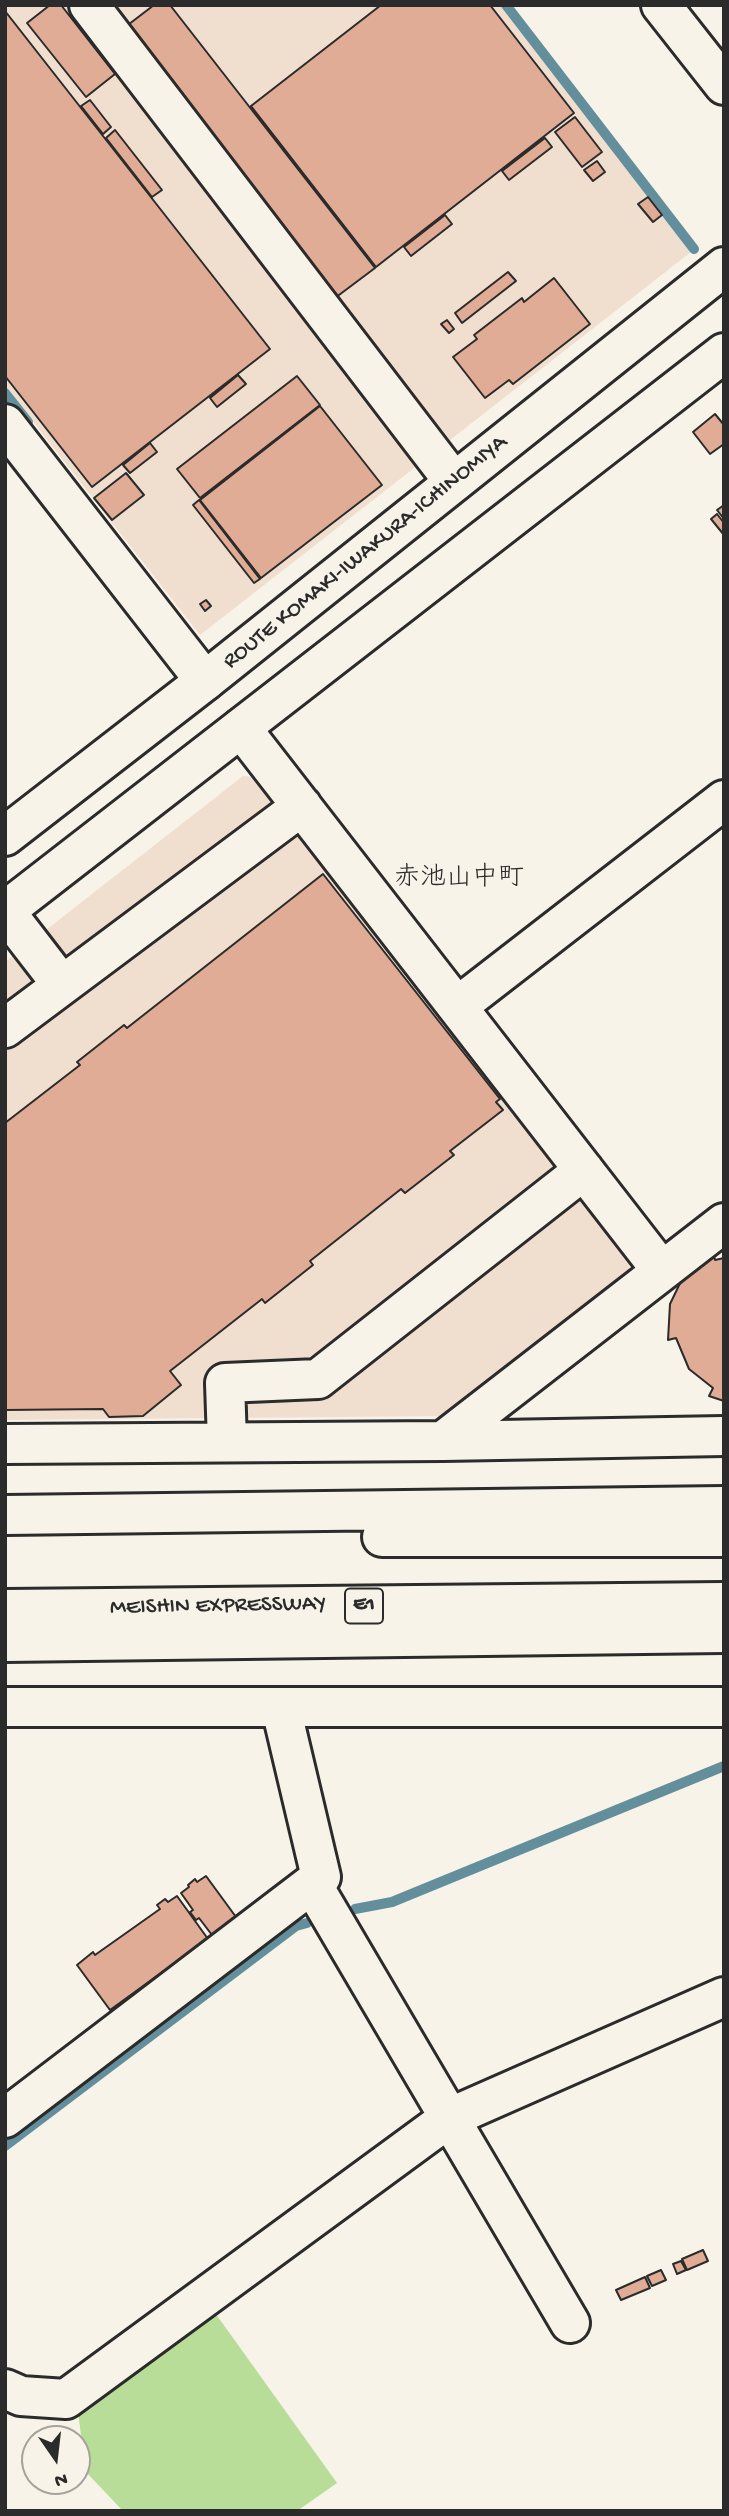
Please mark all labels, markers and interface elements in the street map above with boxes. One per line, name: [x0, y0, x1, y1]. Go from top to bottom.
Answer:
street label: ROUTE KOMAKI-IWAKURA-ICHINOMIYA: [218, 430, 514, 676]
district label: 赤池山中町: [394, 864, 524, 896]
road number: E1: [345, 1588, 383, 1624]
street label: MEISHIN EXPRESSWAY: [110, 1591, 326, 1623]
north arrow: [21, 2425, 91, 2495]
text: N: [52, 2466, 70, 2492]

